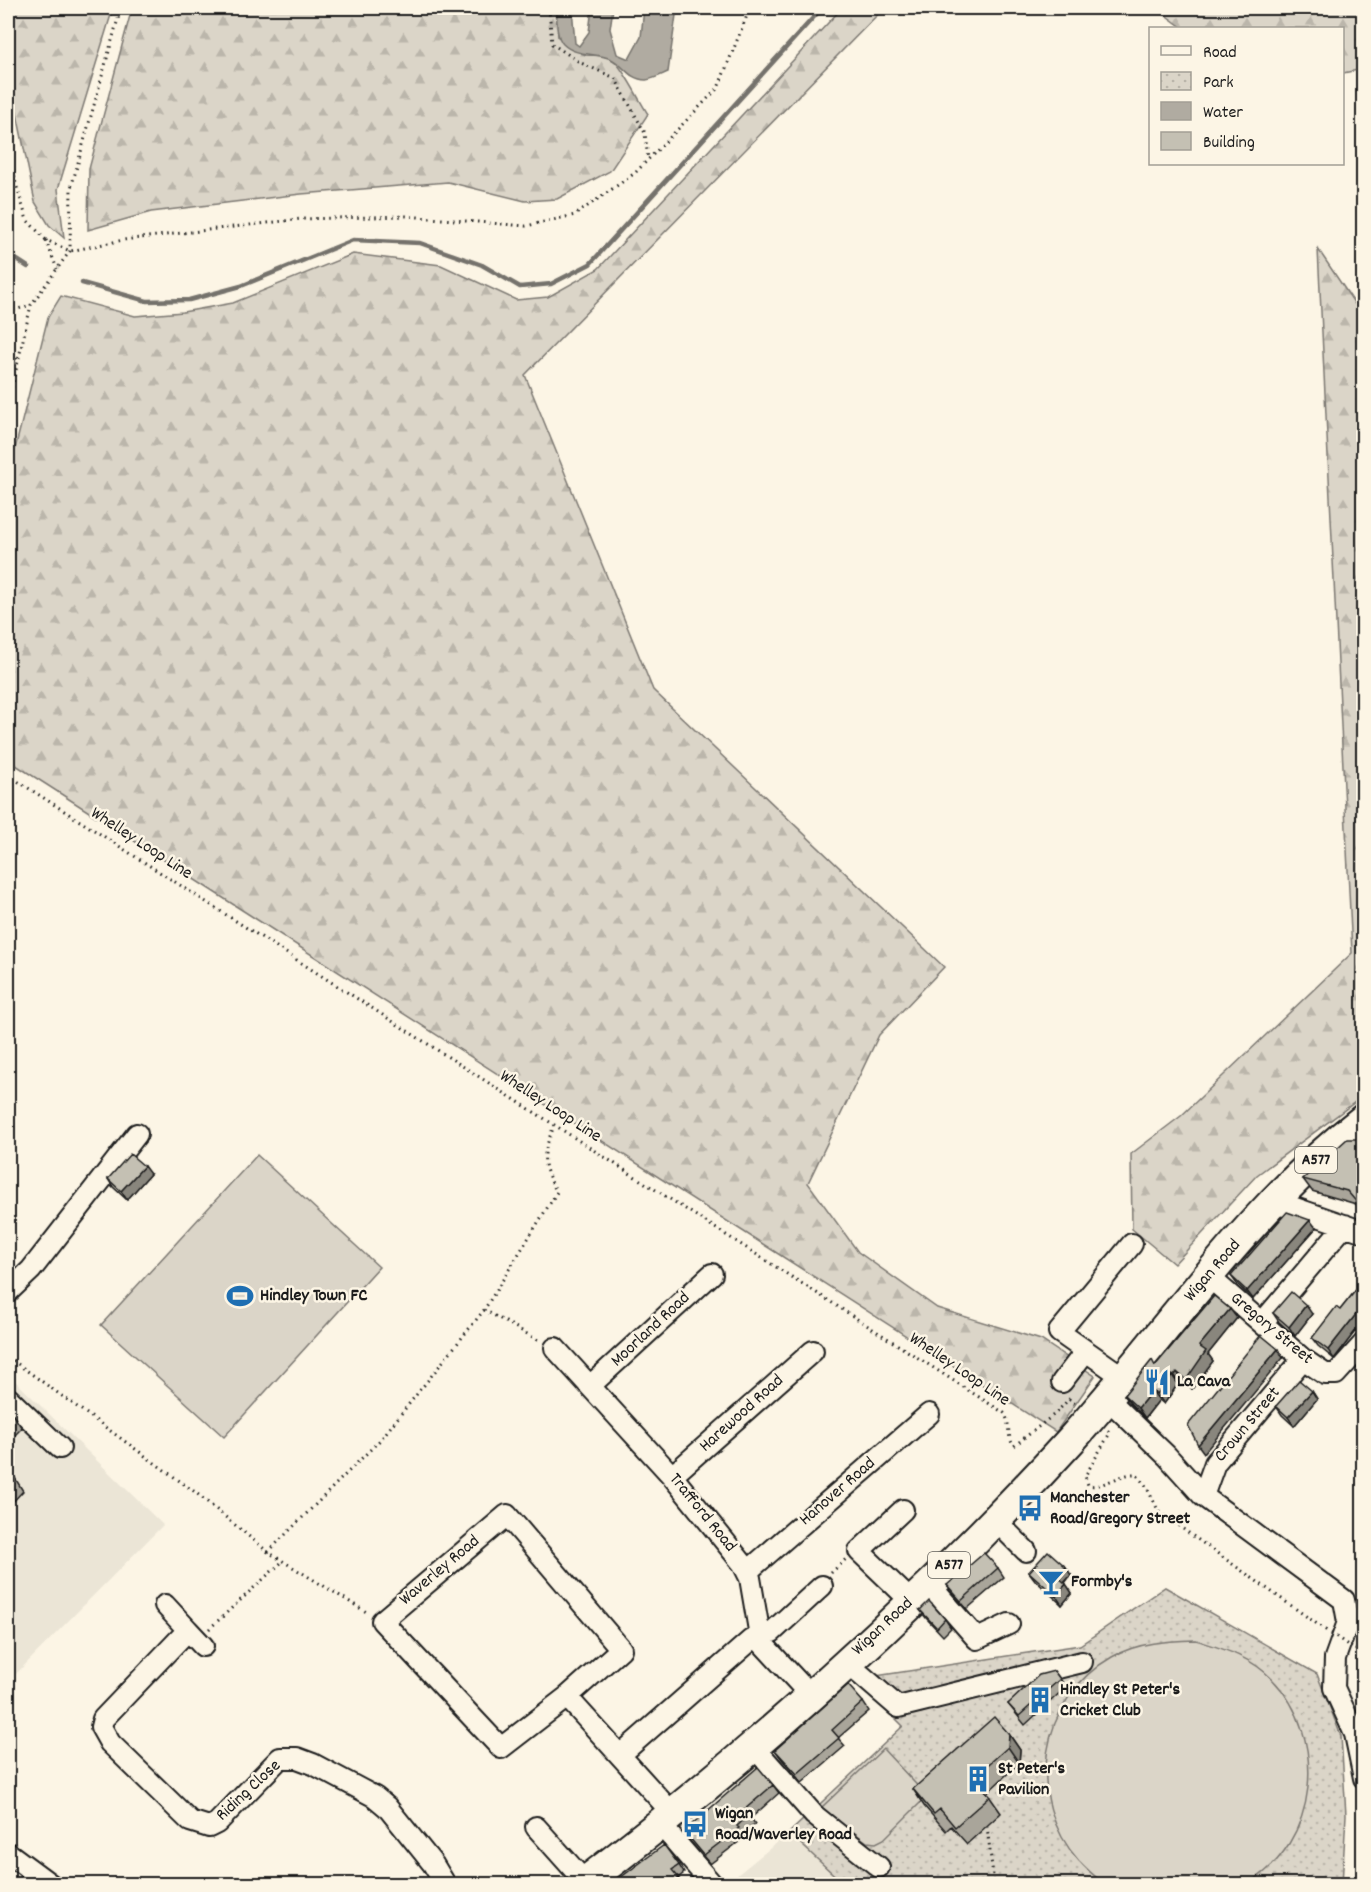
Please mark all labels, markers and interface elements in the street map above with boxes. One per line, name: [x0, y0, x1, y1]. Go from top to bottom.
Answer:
legend: [1149, 27, 1344, 165]
text: Road: [1203, 41, 1237, 66]
text: Park: [1203, 71, 1234, 96]
text: Water: [1203, 101, 1243, 126]
text: Building: [1203, 131, 1255, 156]
street label: Whelley Loop Line: [85, 802, 197, 886]
street label: Whelley Loop Line: [494, 1065, 606, 1149]
road number: A577: [1295, 1147, 1337, 1173]
street label: Wigan Road: [1179, 1234, 1247, 1308]
sports icon: Hindley Town FC: [225, 1281, 255, 1311]
place label: Hindley Town FC: [260, 1284, 368, 1309]
street label: Moorland Road: [606, 1287, 696, 1373]
street label: Gregory Street: [1224, 1287, 1318, 1371]
street label: Whelley Loop Line: [903, 1327, 1015, 1413]
restaurant icon: La Cava: [1142, 1367, 1172, 1397]
street label: Harewood Road: [694, 1369, 790, 1459]
place label: La Cava: [1177, 1370, 1231, 1395]
street label: Crown Street: [1209, 1382, 1287, 1468]
street label: Hanover Road: [794, 1452, 882, 1532]
street label: Trafford Road: [662, 1468, 742, 1558]
place label: Manchester Road/Gregory Street: [1050, 1486, 1191, 1532]
bus stop icon: Manchester Road/Gregory Street: [1015, 1493, 1045, 1523]
street label: Waverley Road: [394, 1530, 486, 1612]
road number: A577: [928, 1552, 970, 1578]
bar icon: Formby's: [1036, 1567, 1066, 1597]
place label: Formby's: [1071, 1570, 1133, 1595]
street label: Wigan Road: [847, 1592, 919, 1662]
place label: Hindley St Peter's Cricket Club: [1060, 1678, 1180, 1724]
building icon: Hindley St Peter's Cricket Club: [1025, 1685, 1055, 1715]
street label: Riding Close: [211, 1754, 287, 1828]
place label: St Peter's Pavilion: [998, 1757, 1066, 1803]
building icon: St Peter's Pavilion: [963, 1764, 993, 1794]
place label: Wigan Road/Waverley Road: [715, 1802, 852, 1848]
bus stop icon: Wigan Road/Waverley Road: [680, 1809, 710, 1839]

